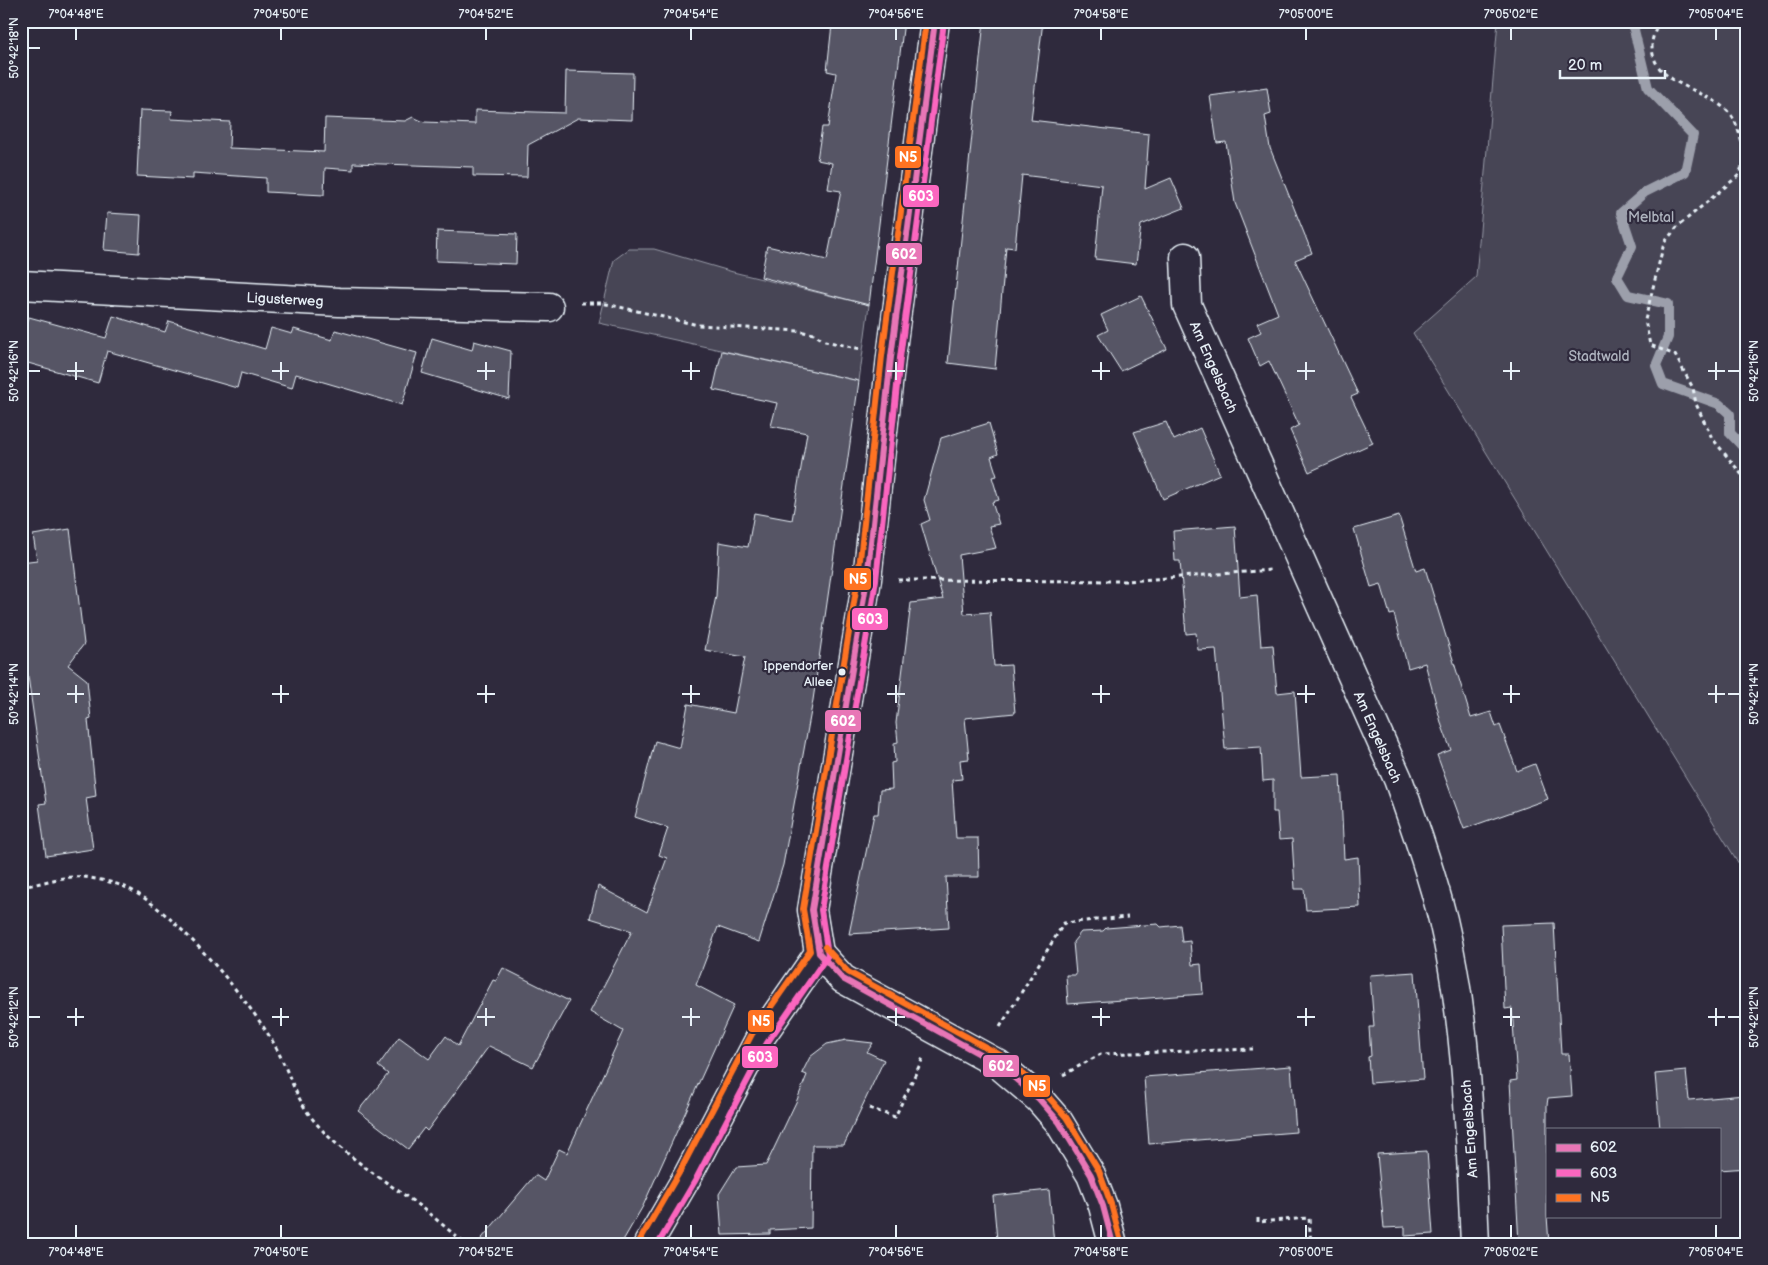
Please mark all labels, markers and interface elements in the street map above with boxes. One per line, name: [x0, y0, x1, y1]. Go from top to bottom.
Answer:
text: 7°04'48"E: [48, 7, 104, 22]
text: 7°04'50"E: [254, 7, 308, 22]
text: 7°04'52"E: [459, 7, 513, 22]
text: 7°04'54"E: [663, 7, 719, 22]
text: 7°04'56"E: [868, 7, 924, 22]
text: 7°04'58"E: [1074, 7, 1128, 22]
text: 7°05'00"E: [1279, 7, 1333, 22]
text: 7°05'02"E: [1484, 7, 1538, 22]
text: 7°05'04"E: [1689, 7, 1743, 22]
text: 50°42'18"N: [7, 17, 22, 79]
scale bar: [1560, 48, 1666, 80]
text: 20 m: [1568, 56, 1602, 75]
line badge: N5: [894, 145, 922, 169]
text: N5: [899, 149, 917, 166]
line badge: 603: [902, 184, 940, 208]
text: 603: [908, 188, 934, 205]
park label: Melbtal: [1628, 209, 1674, 226]
line badge: 602: [885, 242, 923, 266]
text: 602: [891, 246, 917, 263]
street label: Ligusterweg: [246, 289, 324, 310]
street label: Am Engelsbach: [1186, 319, 1241, 416]
text: 50°42'16"N: [7, 340, 22, 402]
text: 50°42'16"N: [1747, 340, 1762, 402]
park label: Stadtwald: [1569, 348, 1629, 365]
line badge: N5: [843, 567, 872, 591]
text: N5: [849, 571, 867, 588]
line badge: 603: [851, 607, 889, 631]
text: 603: [857, 611, 883, 628]
place label: Ippendorfer Allee: [763, 658, 833, 690]
text: 50°42'14"N: [7, 663, 22, 725]
text: 50°42'14"N: [1747, 663, 1762, 725]
marker: Ippendorfer Allee: [837, 667, 847, 677]
street label: Am Engelsbach: [1350, 689, 1405, 786]
line badge: 602: [824, 709, 862, 733]
text: 602: [830, 713, 856, 730]
text: 50°42'12"N: [7, 986, 22, 1048]
text: 50°42'12"N: [1747, 986, 1762, 1048]
line badge: N5: [747, 1009, 775, 1033]
text: N5: [752, 1013, 770, 1030]
line badge: 603: [741, 1045, 779, 1069]
text: 603: [747, 1049, 773, 1066]
line badge: 602: [982, 1054, 1020, 1078]
text: 602: [988, 1058, 1014, 1075]
line badge: N5: [1022, 1074, 1051, 1098]
text: N5: [1028, 1078, 1046, 1095]
street label: Am Engelsbach: [1458, 1079, 1481, 1179]
legend: [1546, 1128, 1720, 1218]
text: 602: [1590, 1138, 1617, 1157]
text: 603: [1590, 1164, 1617, 1183]
text: N5: [1590, 1188, 1610, 1207]
text: 7°04'48"E: [48, 1245, 104, 1260]
text: 7°04'50"E: [254, 1245, 308, 1260]
text: 7°04'52"E: [459, 1245, 513, 1260]
text: 7°04'54"E: [663, 1245, 719, 1260]
text: 7°04'56"E: [868, 1245, 924, 1260]
text: 7°04'58"E: [1074, 1245, 1128, 1260]
text: 7°05'00"E: [1279, 1245, 1333, 1260]
text: 7°05'02"E: [1484, 1245, 1538, 1260]
text: 7°05'04"E: [1689, 1245, 1743, 1260]

